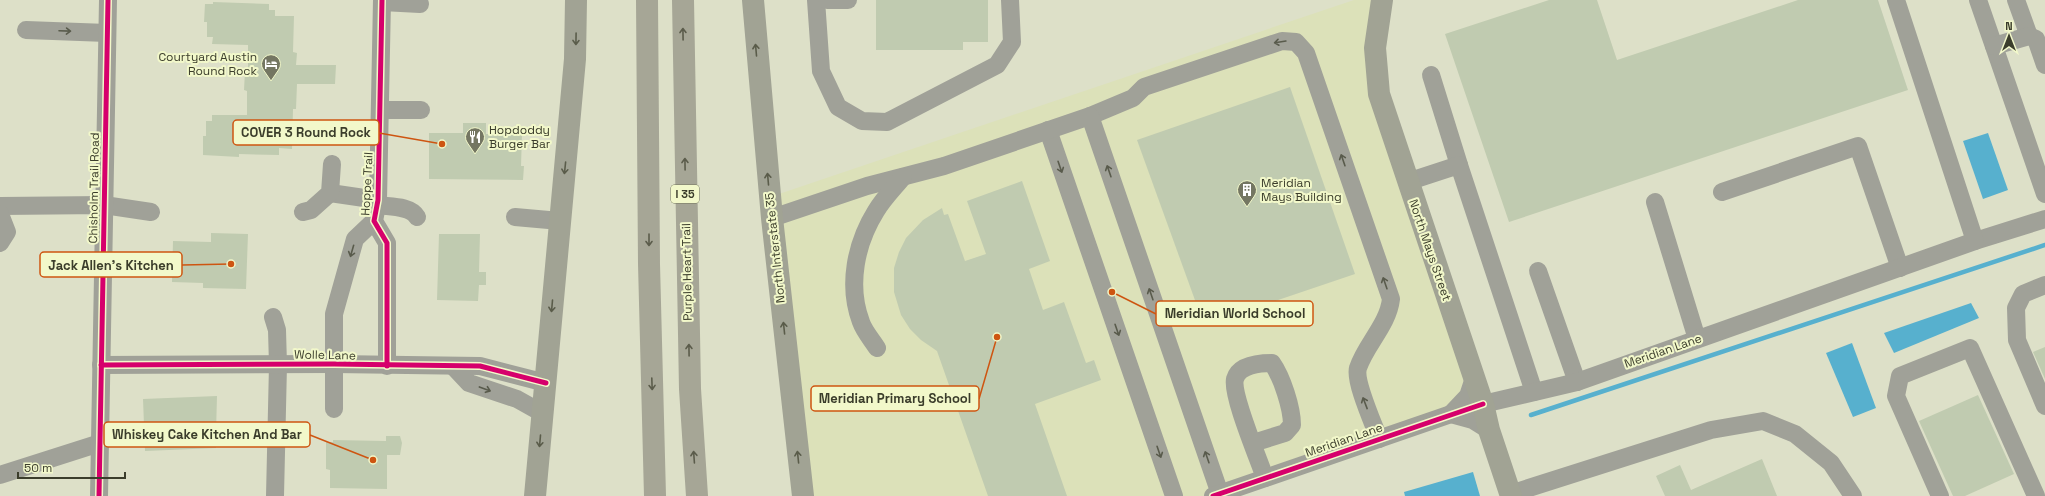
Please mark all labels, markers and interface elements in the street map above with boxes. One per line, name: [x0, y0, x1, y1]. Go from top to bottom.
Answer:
north arrow: [1989, 16, 2029, 56]
text: N: [2005, 19, 2013, 33]
one-way arrow: [58, 28, 71, 35]
one-way arrow: [679, 28, 687, 41]
one-way arrow: [572, 32, 580, 45]
one-way arrow: [1274, 39, 1287, 47]
one-way arrow: [753, 44, 760, 57]
place label: Courtyard Austin Round Rock: [158, 49, 258, 79]
hotel icon: Courtyard Austin Round Rock: [260, 53, 282, 81]
callout: COVER 3 Round Rock: [233, 120, 379, 145]
place label: Hopdoddy Burger Bar: [489, 122, 551, 152]
text: COVER 3 Round Rock: [241, 124, 372, 141]
restaurant icon: Hopdoddy Burger Bar: [464, 126, 486, 154]
street label: Chisholm Trail Road: [85, 132, 103, 244]
street label: Hoppe Trail: [357, 152, 377, 216]
one-way arrow: [1339, 154, 1346, 167]
one-way arrow: [681, 158, 689, 171]
one-way arrow: [1057, 161, 1065, 173]
one-way arrow: [561, 162, 568, 175]
one-way arrow: [1105, 165, 1112, 178]
one-way arrow: [764, 173, 772, 186]
place label: Meridian Mays Building: [1261, 175, 1342, 205]
building icon: Meridian Mays Building: [1236, 179, 1258, 207]
road number: I 35: [671, 185, 699, 203]
street label: North Interstate 35: [761, 192, 789, 304]
street label: North Mays Street: [1405, 197, 1455, 303]
street label: Purple Heart Trail: [678, 223, 696, 321]
one-way arrow: [645, 233, 653, 246]
one-way arrow: [348, 244, 355, 257]
callout: Jack Allen's Kitchen: [40, 252, 182, 277]
text: Jack Allen's Kitchen: [48, 257, 174, 274]
one-way arrow: [1381, 278, 1389, 290]
one-way arrow: [1147, 288, 1155, 300]
one-way arrow: [549, 299, 556, 312]
callout: Meridian World School: [1156, 301, 1313, 326]
text: Meridian World School: [1165, 305, 1305, 322]
one-way arrow: [780, 322, 788, 335]
one-way arrow: [1113, 323, 1121, 335]
street label: Meridian Lane: [1622, 330, 1704, 372]
one-way arrow: [685, 344, 693, 357]
street label: Wolle Lane: [294, 346, 356, 364]
one-way arrow: [648, 377, 656, 390]
one-way arrow: [479, 385, 491, 393]
callout: Meridian Primary School: [811, 386, 979, 411]
text: Meridian Primary School: [819, 390, 971, 407]
one-way arrow: [1361, 397, 1369, 409]
street label: Meridian Lane: [1303, 419, 1385, 461]
callout: Whiskey Cake Kitchen And Bar: [104, 422, 310, 447]
text: Whiskey Cake Kitchen And Bar: [112, 426, 302, 443]
one-way arrow: [536, 434, 543, 447]
one-way arrow: [1156, 446, 1163, 459]
one-way arrow: [691, 451, 698, 464]
one-way arrow: [795, 451, 802, 464]
one-way arrow: [1203, 451, 1211, 463]
scale bar: [18, 454, 125, 480]
text: 50 m: [24, 460, 52, 476]

